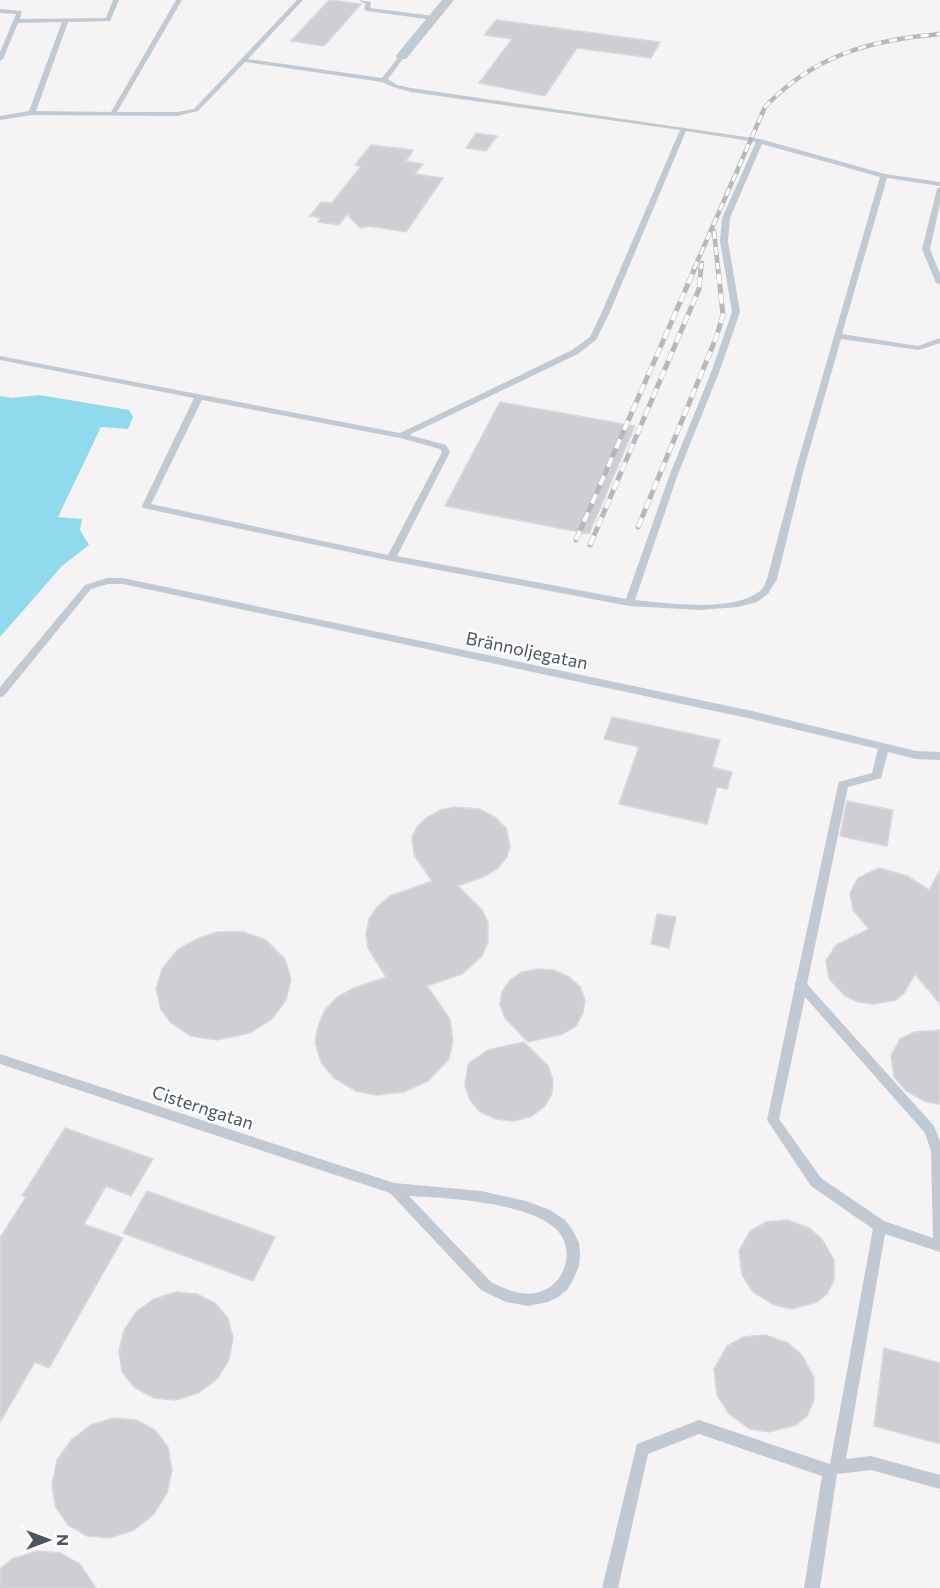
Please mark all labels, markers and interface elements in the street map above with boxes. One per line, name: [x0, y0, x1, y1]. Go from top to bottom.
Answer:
street label: Brännoljegatan: [464, 626, 590, 674]
street label: Cisterngatan: [149, 1080, 257, 1134]
north arrow: [18, 1510, 78, 1570]
text: N: [54, 1534, 73, 1546]

